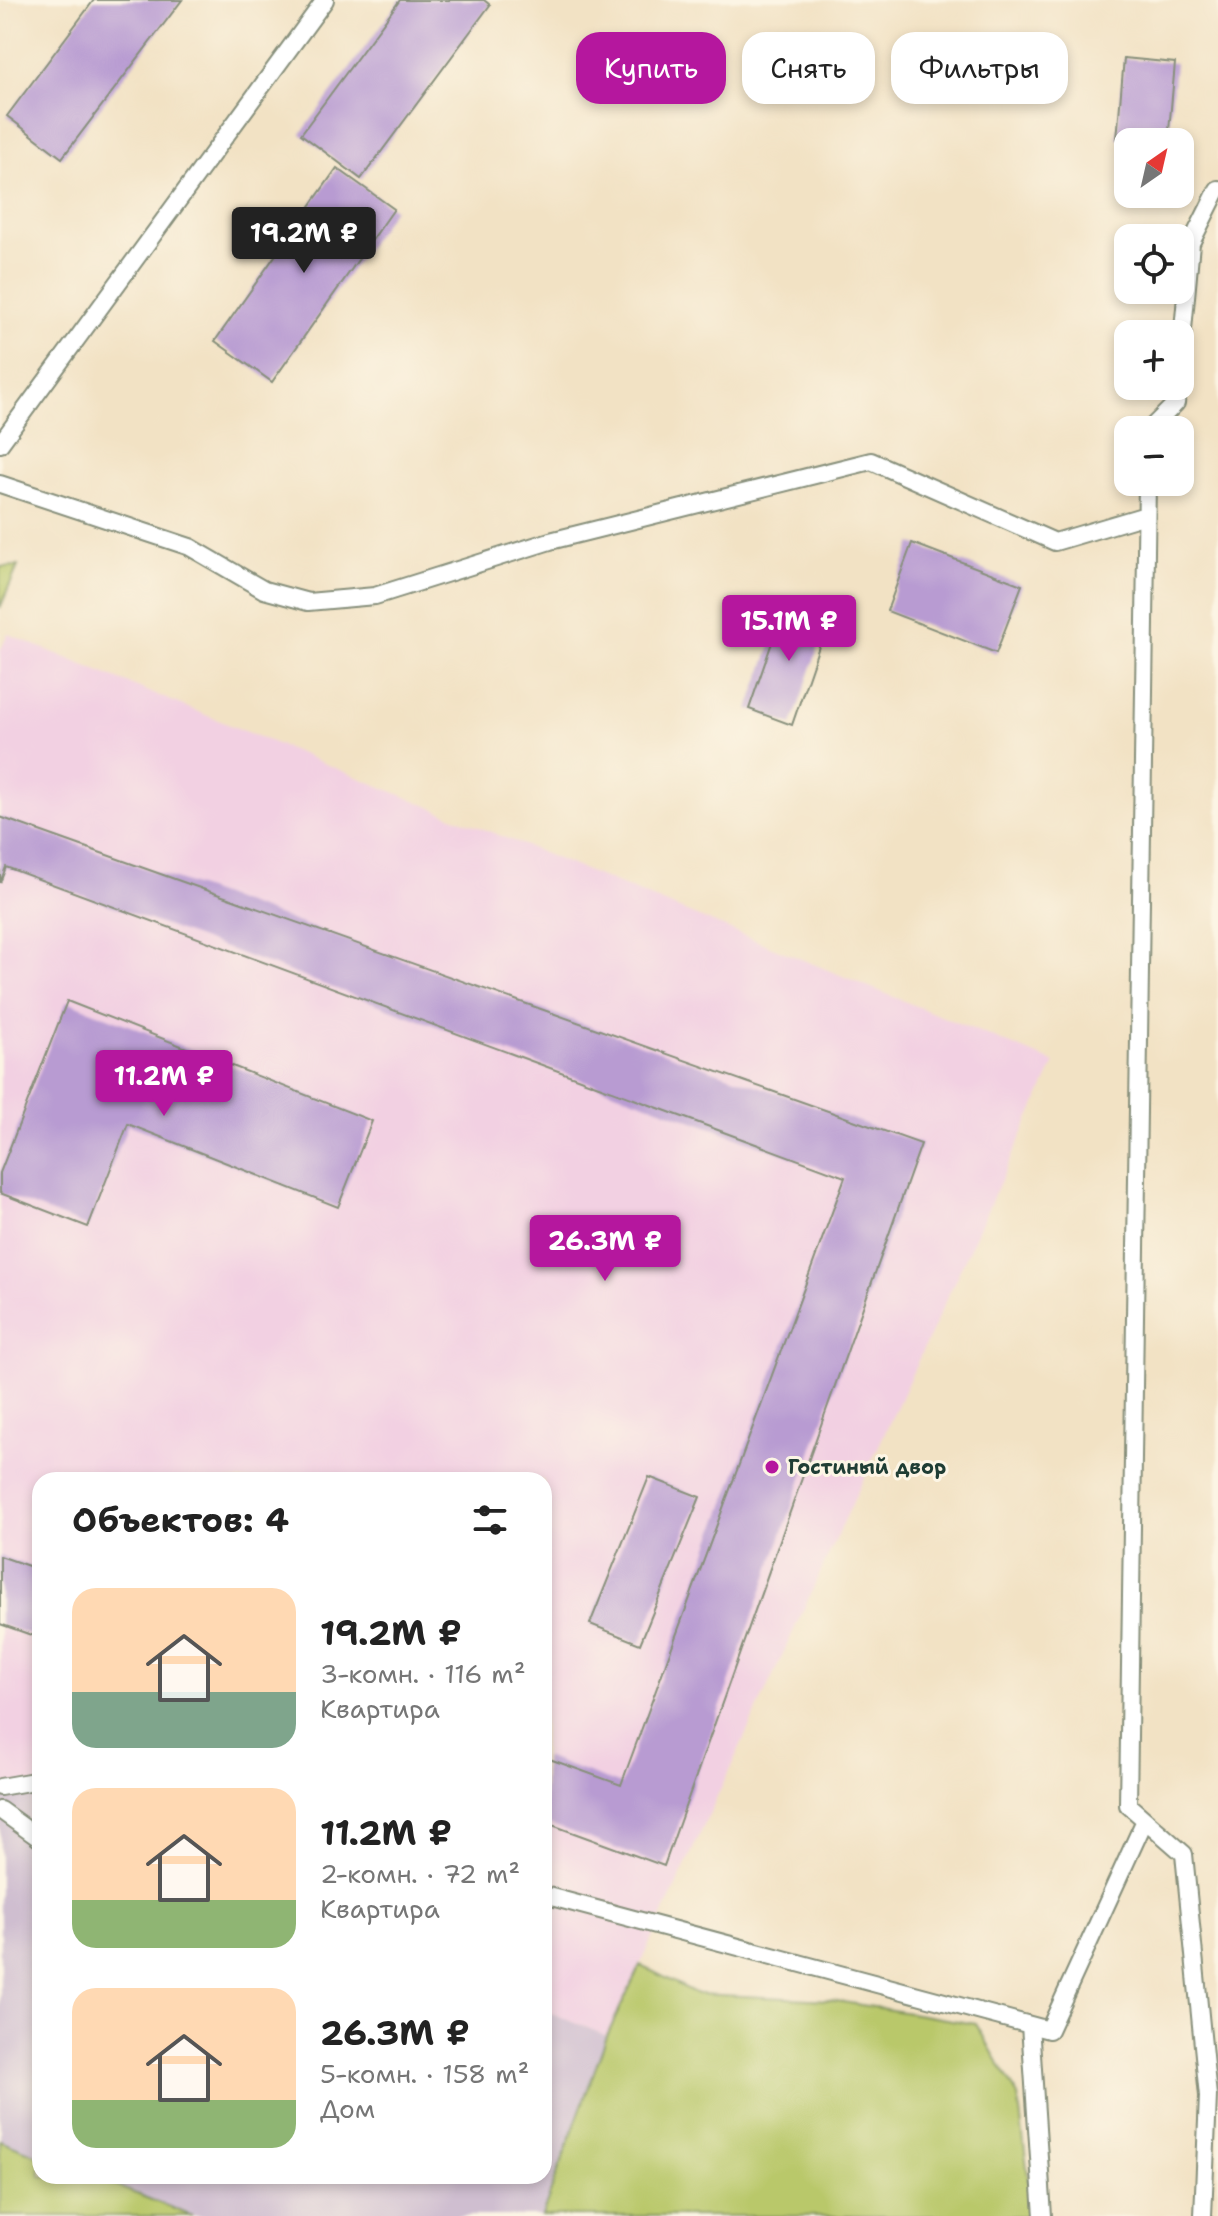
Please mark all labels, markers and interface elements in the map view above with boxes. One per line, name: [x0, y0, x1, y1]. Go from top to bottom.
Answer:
chip: Купить: [576, 32, 726, 104]
chip: Снять: [742, 32, 875, 104]
chip: Фильтры: [891, 32, 1068, 104]
north arrow: [1114, 128, 1194, 208]
map controls: [1114, 128, 1194, 496]
pin: 19.2M ₽: [230, 207, 378, 275]
text: 19.2M ₽: [250, 215, 358, 250]
button: locate: [1114, 224, 1194, 304]
button: +: [1114, 320, 1194, 400]
button: −: [1114, 416, 1194, 496]
pin: 15.1M ₽: [715, 595, 863, 663]
text: 15.1M ₽: [740, 603, 838, 638]
pin: 11.2M ₽: [90, 1050, 238, 1118]
text: 11.2M ₽: [114, 1058, 214, 1093]
pin: 26.3M ₽: [531, 1215, 679, 1283]
text: 26.3M ₽: [548, 1223, 662, 1258]
place label: Гостиный двор: [788, 1454, 946, 1480]
marker: Гостиный двор: [763, 1458, 781, 1476]
text: Объектов: 4: [72, 1497, 289, 1543]
icon: filters: [468, 1498, 512, 1542]
text: 19.2M ₽: [320, 1610, 462, 1656]
icon: home: [136, 1620, 232, 1716]
text: 3-комн. · 116 m²: [320, 1656, 526, 1691]
text: Квартира: [320, 1691, 440, 1726]
text: 11.2M ₽: [320, 1810, 452, 1856]
icon: home: [136, 1820, 232, 1916]
text: 2-комн. · 72 m²: [320, 1856, 520, 1891]
text: Квартира: [320, 1891, 440, 1926]
text: 26.3M ₽: [320, 2010, 470, 2056]
icon: home: [136, 2020, 232, 2116]
text: 5-комн. · 158 m²: [320, 2056, 530, 2091]
text: Дом: [320, 2091, 375, 2126]

